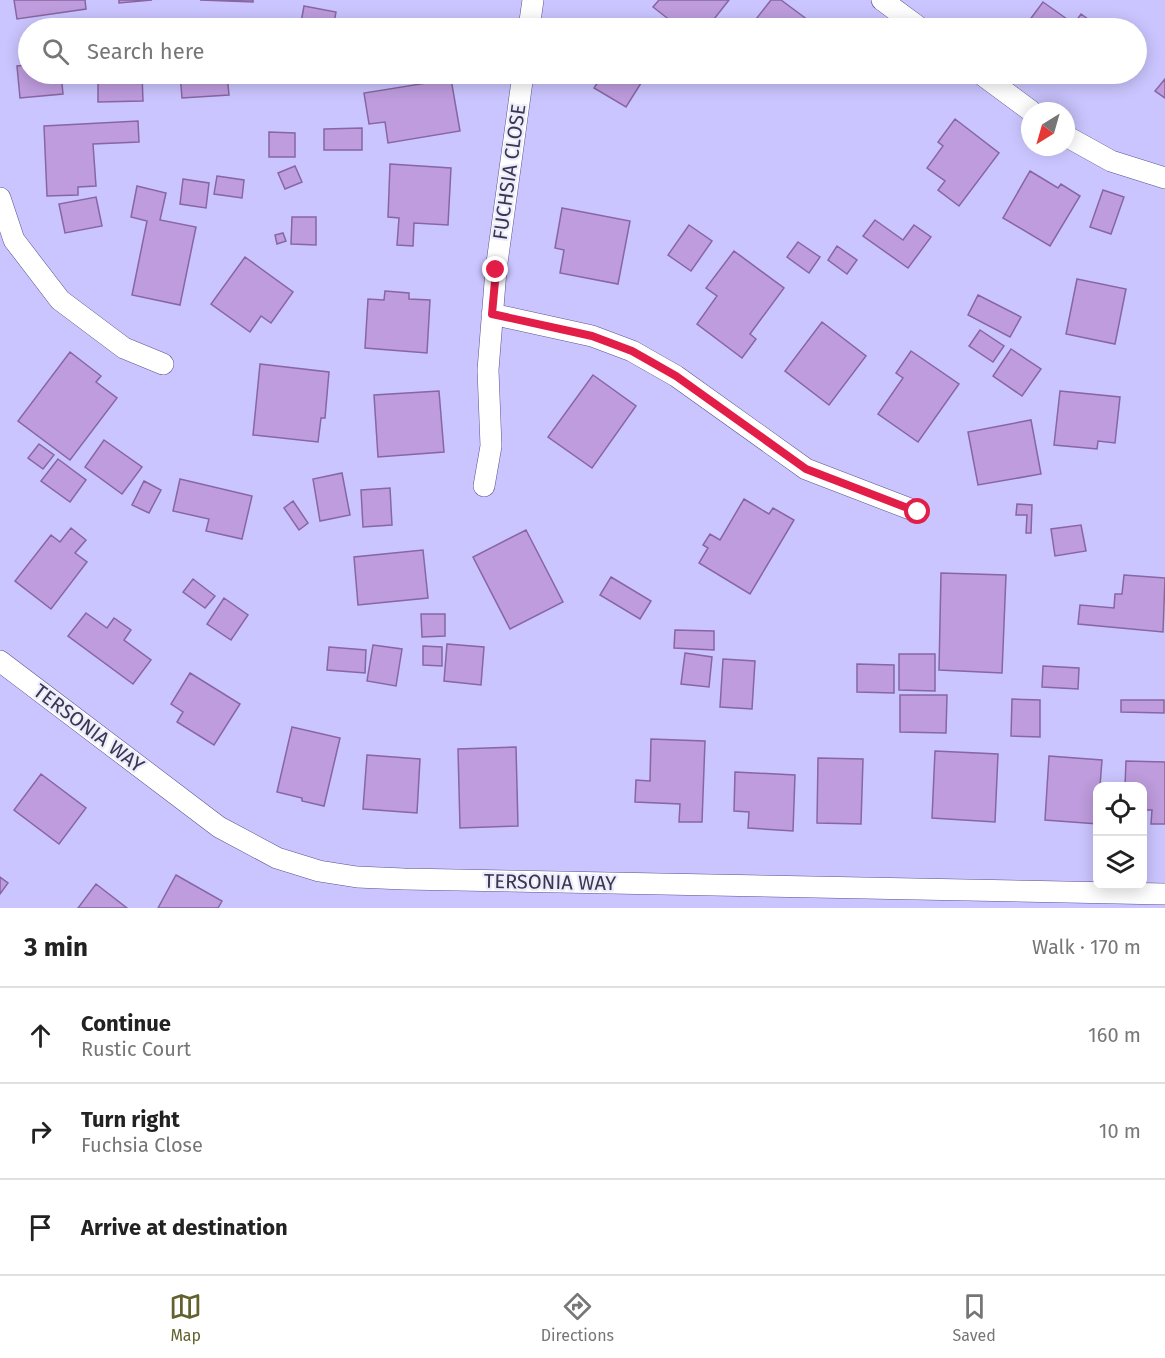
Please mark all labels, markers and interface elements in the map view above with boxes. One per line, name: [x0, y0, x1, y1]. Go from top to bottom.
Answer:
search box: [18, 18, 1147, 84]
icon: search: [39, 35, 72, 68]
text: Search here: [87, 38, 205, 65]
street label: FUCHSIA CLOSE: [488, 102, 530, 242]
north arrow: [1021, 102, 1075, 156]
route end: [482, 256, 508, 282]
route start: [904, 498, 930, 524]
street label: TERSONIA WAY: [29, 679, 149, 777]
map controls: [1093, 782, 1147, 890]
button: locate: [1093, 782, 1147, 836]
button: layers: [1093, 836, 1147, 890]
street label: TERSONIA WAY: [484, 869, 616, 895]
text: 3 min: [24, 932, 88, 963]
text: Walk · 170 m: [1032, 935, 1141, 959]
text: Continue: [81, 1010, 171, 1037]
icon: ahead: [24, 1019, 57, 1052]
text: 160 m: [1088, 1023, 1141, 1047]
text: Rustic Court: [81, 1037, 191, 1061]
text: Turn right: [81, 1106, 180, 1133]
icon: right: [24, 1115, 57, 1148]
text: 10 m: [1099, 1119, 1141, 1143]
text: Fuchsia Close: [81, 1133, 203, 1157]
icon: arrive: [24, 1211, 57, 1244]
text: Arrive at destination: [81, 1214, 288, 1241]
tab: Map: [169, 1290, 202, 1345]
tab: Directions: [541, 1290, 614, 1345]
tab: Saved: [952, 1290, 996, 1345]

